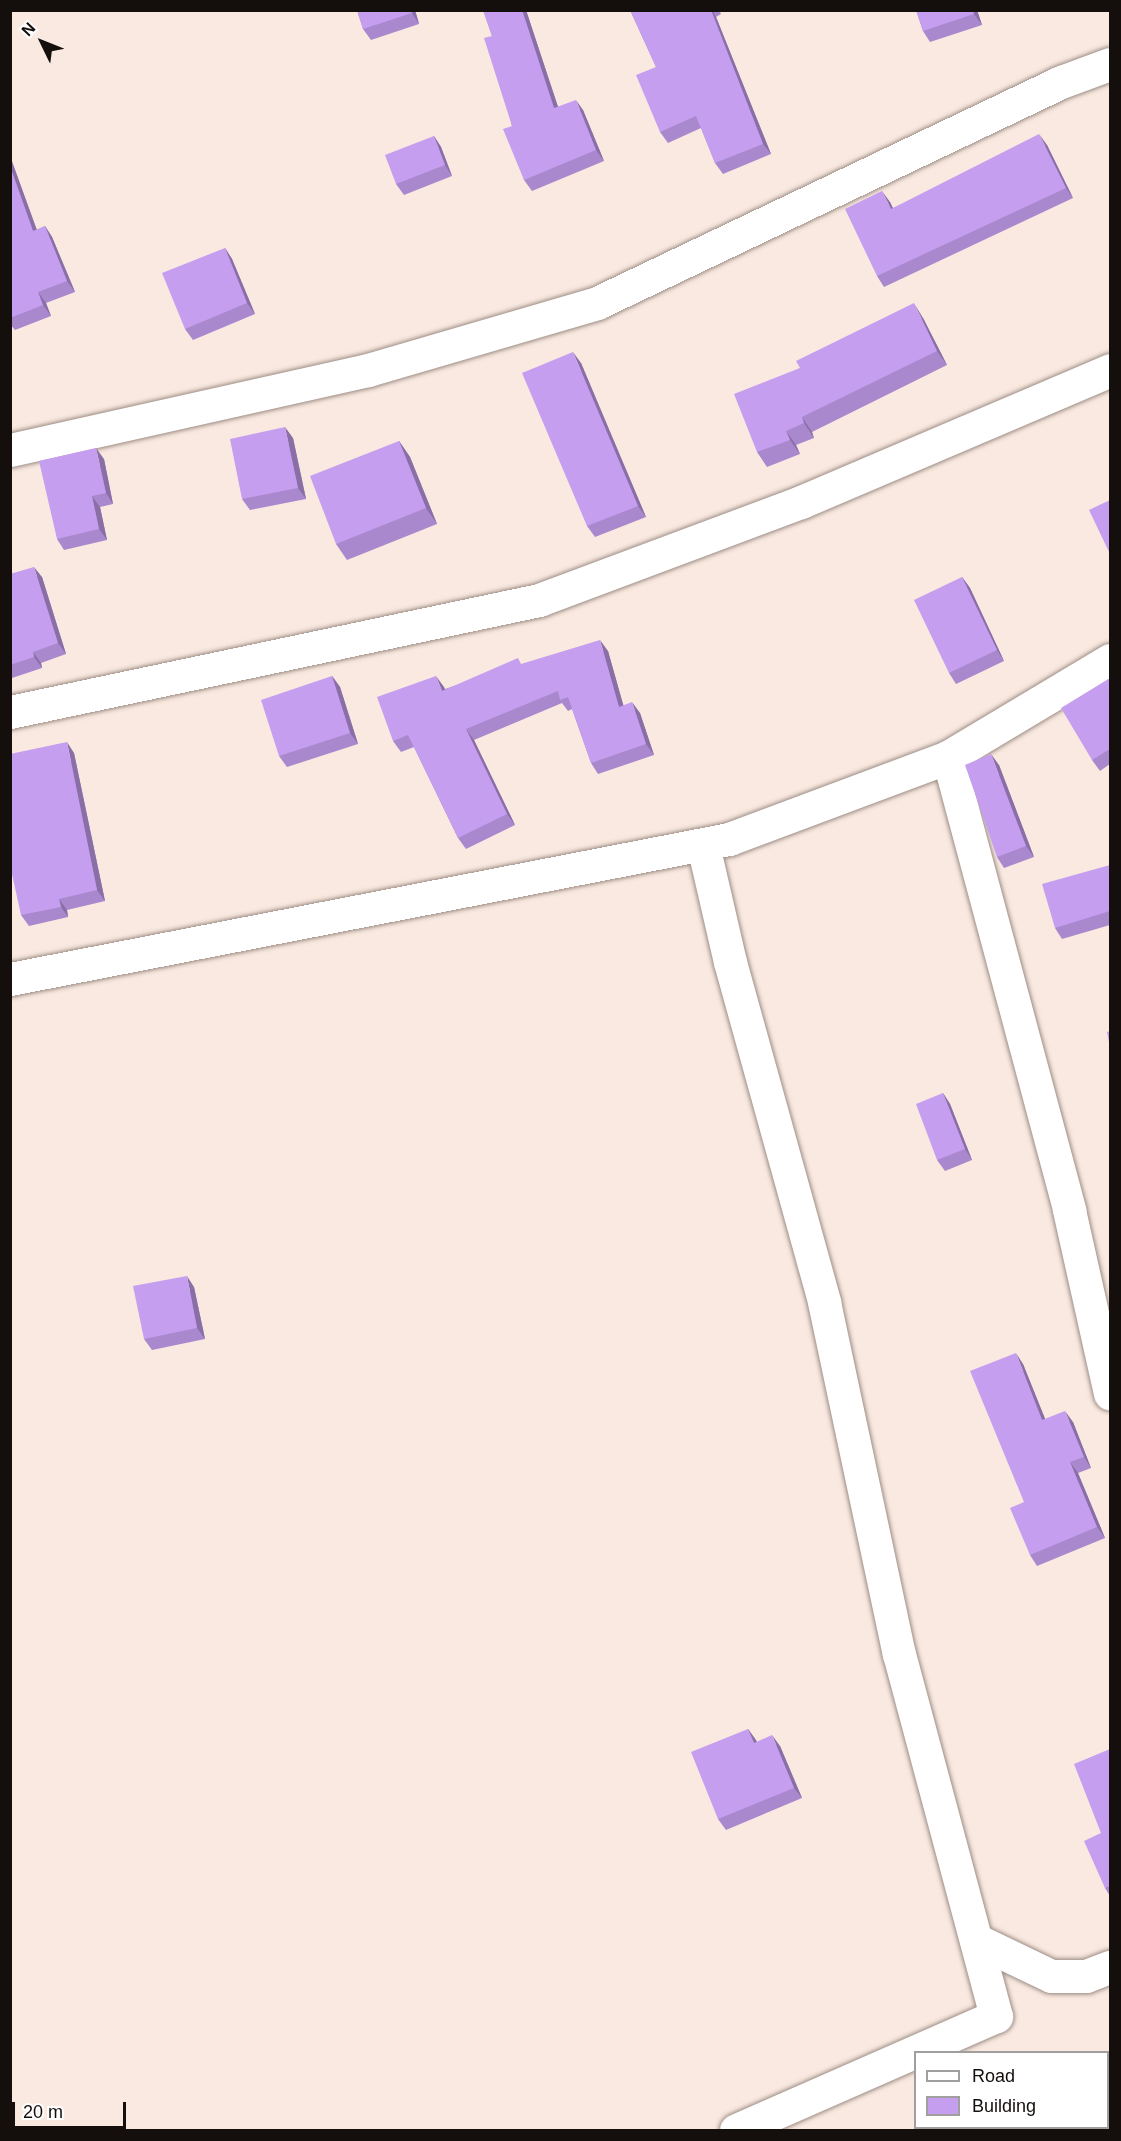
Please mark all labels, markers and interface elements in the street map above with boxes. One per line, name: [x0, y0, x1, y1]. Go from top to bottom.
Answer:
north arrow: [12, 12, 72, 72]
text: N: [18, 19, 39, 39]
legend: [914, 2051, 1109, 2129]
text: Road: [972, 2066, 1015, 2086]
scale bar: [15, 2090, 129, 2128]
text: Building: [972, 2096, 1036, 2116]
text: 20 m: [23, 2102, 63, 2122]

